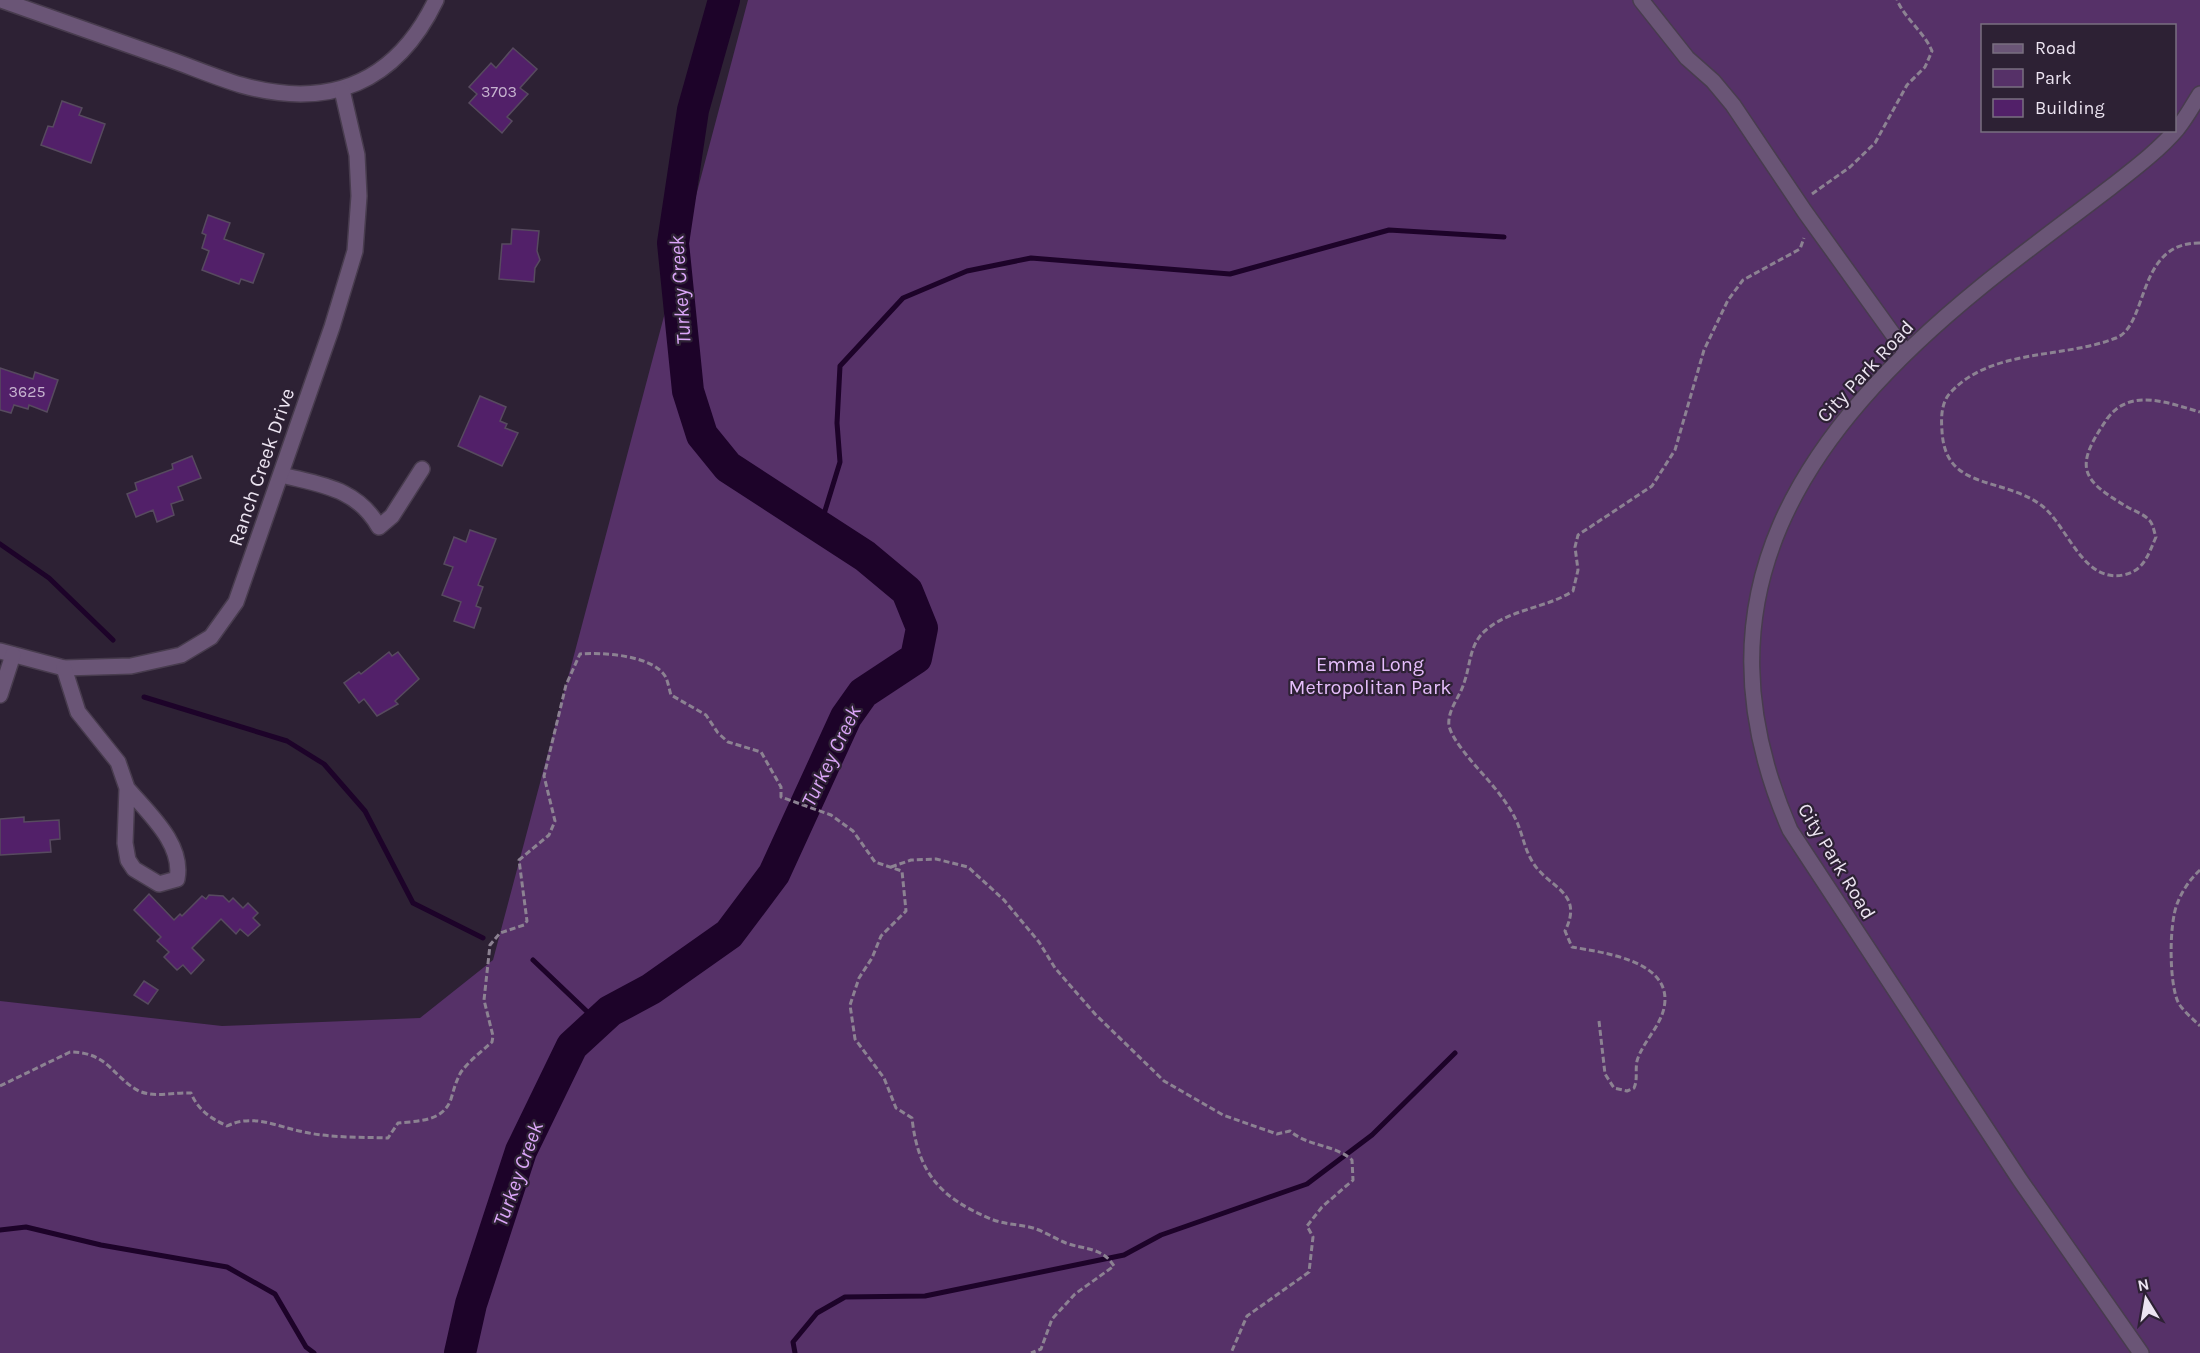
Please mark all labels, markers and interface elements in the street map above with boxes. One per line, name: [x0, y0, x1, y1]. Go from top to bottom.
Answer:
legend: [1981, 24, 2176, 132]
text: Road: [2035, 37, 2076, 59]
text: Park: [2035, 67, 2072, 89]
house number: 3703: [481, 82, 517, 101]
text: Building: [2035, 97, 2105, 119]
water label: Turkey Creek: [664, 234, 696, 346]
street label: City Park Road: [1812, 316, 1919, 427]
house number: 3625: [9, 382, 45, 401]
street label: Ranch Creek Drive: [224, 385, 299, 549]
park label: Emma Long Metropolitan Park: [1289, 653, 1452, 699]
water label: Turkey Creek: [796, 701, 866, 811]
street label: City Park Road: [1793, 799, 1880, 923]
water label: Turkey Creek: [488, 1118, 548, 1230]
north arrow: [2116, 1269, 2176, 1329]
text: N: [2136, 1274, 2151, 1295]

